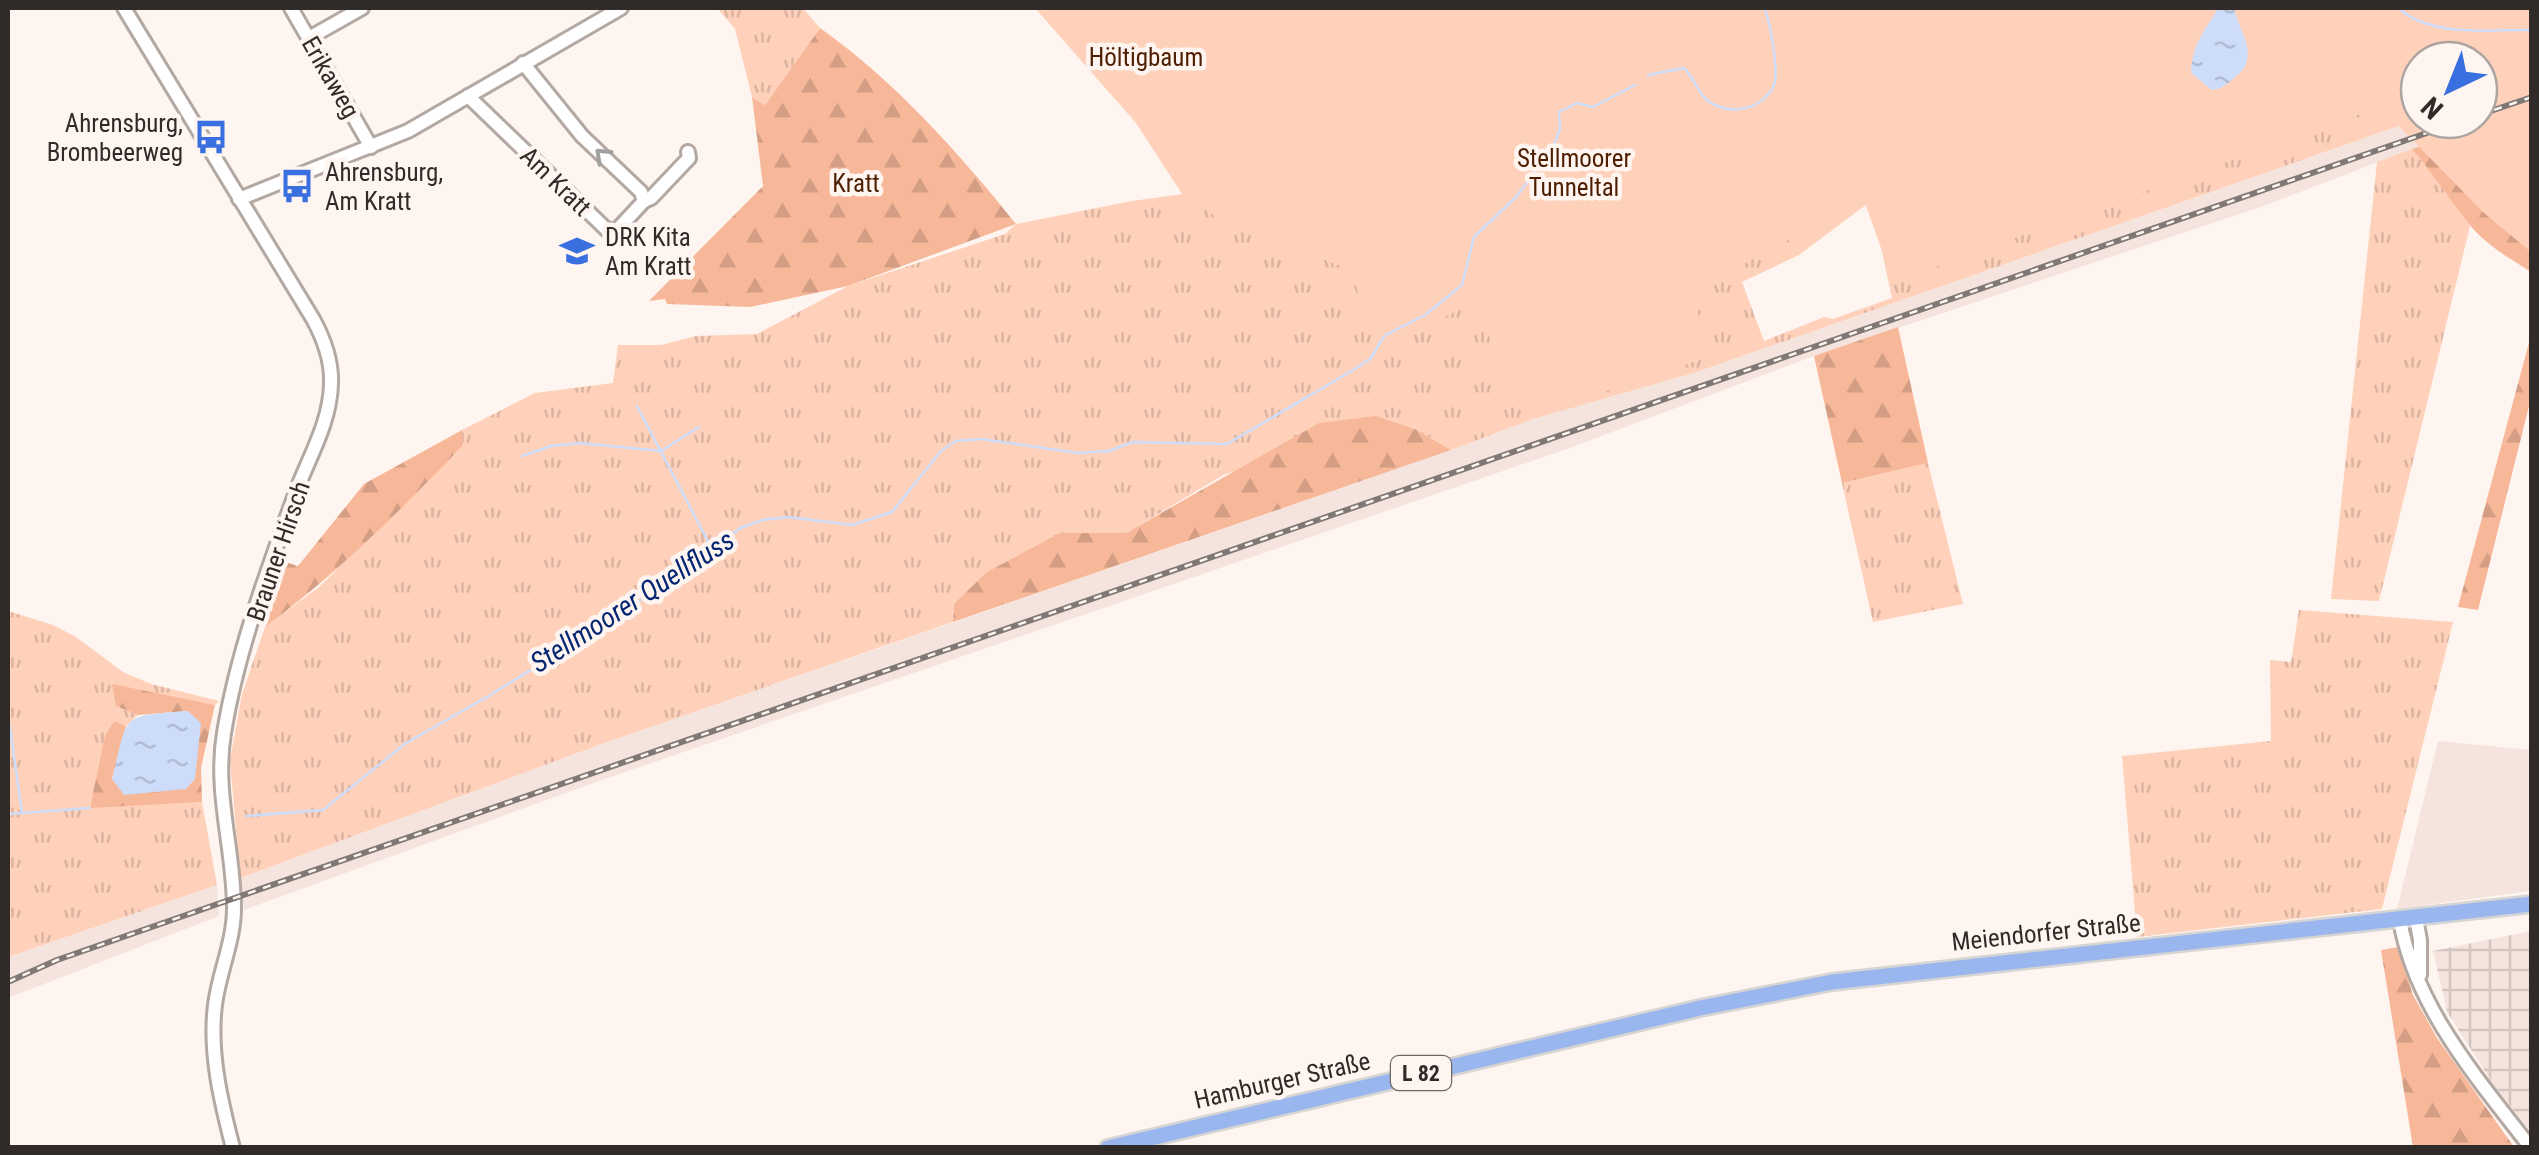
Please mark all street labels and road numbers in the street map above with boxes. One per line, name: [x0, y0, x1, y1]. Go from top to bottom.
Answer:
street label: Erikaweg: [296, 31, 365, 123]
street label: Am Kratt: [514, 141, 597, 222]
street label: Brauner Hirsch: [241, 477, 316, 625]
street label: Meiendorfer Straße: [1950, 908, 2142, 957]
street label: Hamburger Straße: [1191, 1046, 1373, 1115]
road number: L 82: [1391, 1056, 1451, 1090]

